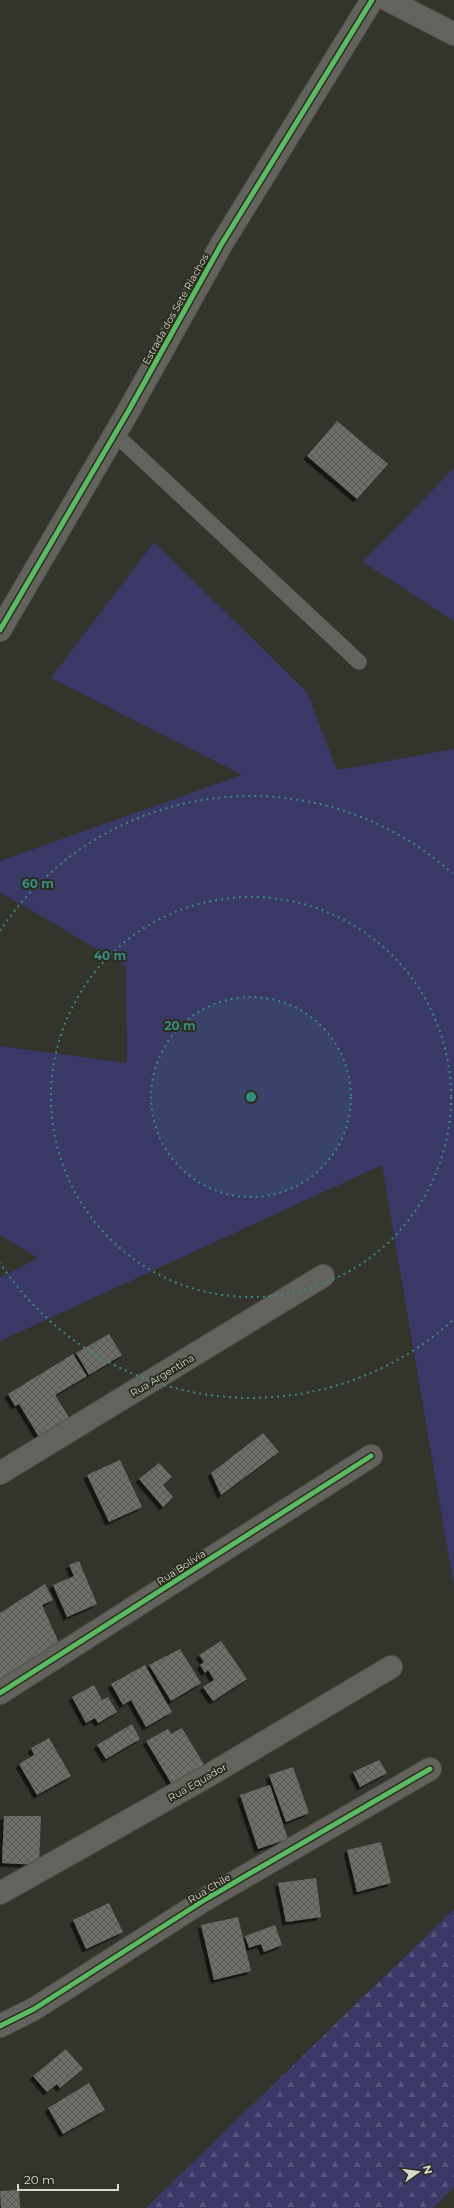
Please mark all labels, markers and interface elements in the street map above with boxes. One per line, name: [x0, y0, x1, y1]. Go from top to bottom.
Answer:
street label: Estrada dos Sete Riachos: [139, 251, 211, 367]
text: 60 m: [22, 876, 54, 891]
text: 40 m: [94, 948, 126, 963]
text: 20 m: [164, 1018, 196, 1033]
centre of rings: [244, 1090, 258, 1104]
street label: Rua Argentina: [128, 1351, 197, 1400]
street label: Rua Bolívia: [154, 1547, 208, 1588]
street label: Rua Equador: [166, 1760, 229, 1804]
street label: Rua Chile: [185, 1871, 233, 1906]
north arrow: [398, 2152, 438, 2192]
text: N: [420, 2164, 436, 2176]
scale bar: [18, 2166, 118, 2192]
text: 20 m: [24, 2172, 55, 2187]

